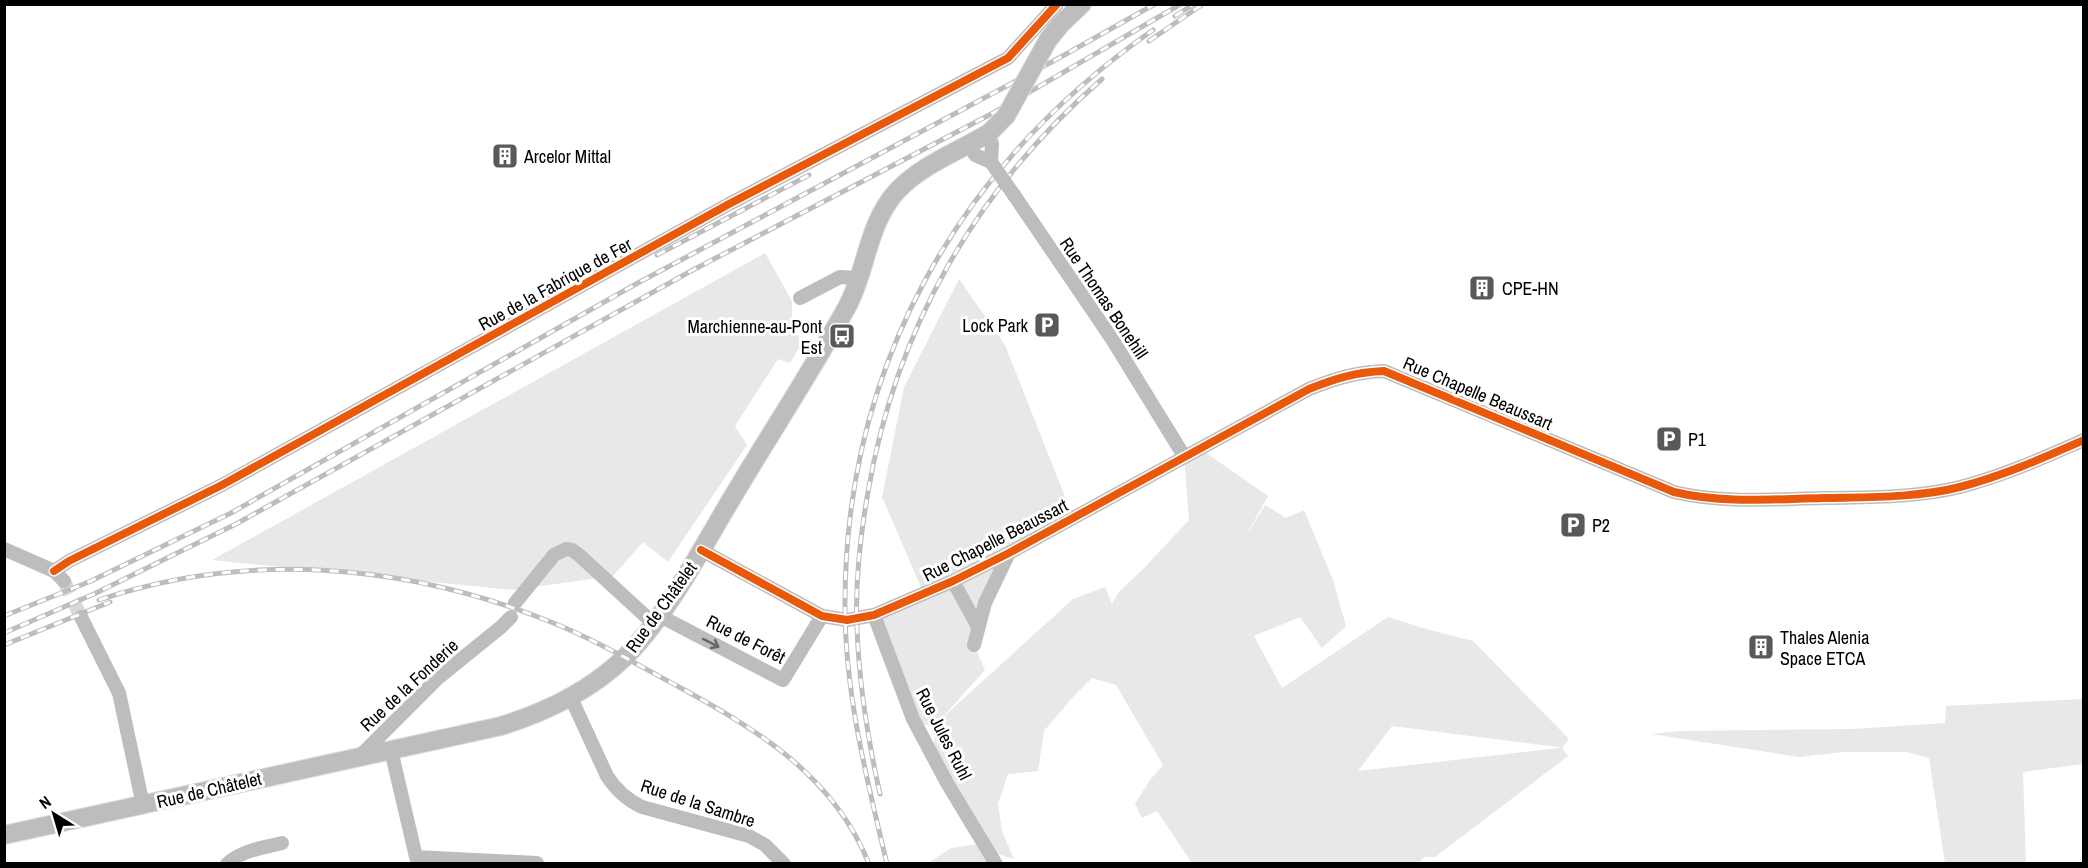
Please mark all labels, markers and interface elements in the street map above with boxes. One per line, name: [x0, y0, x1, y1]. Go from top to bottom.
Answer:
building icon: Arcelor Mittal: [490, 141, 520, 171]
place label: Arcelor Mittal: [523, 144, 611, 169]
street label: Rue de la Fabrique de Fer: [474, 231, 636, 337]
street label: Rue Thomas Bonehill: [1054, 232, 1154, 364]
building icon: CPE-HN: [1467, 273, 1497, 303]
place label: CPE-HN: [1502, 276, 1559, 301]
parking icon: Lock Park: [1032, 310, 1062, 340]
place label: Lock Park: [962, 313, 1029, 338]
place label: Marchienne-au-Pont Est: [687, 314, 822, 360]
bus stop icon: Marchienne-au-Pont Est: [827, 321, 857, 351]
street label: Rue Chapelle Beaussart: [1399, 350, 1557, 436]
parking icon: P1: [1654, 424, 1684, 454]
place label: P1: [1688, 427, 1707, 452]
street label: Rue Chapelle Beaussart: [918, 493, 1072, 587]
parking icon: P2: [1558, 510, 1588, 540]
place label: P2: [1592, 513, 1610, 538]
street label: Rue de Châtelet: [620, 557, 702, 657]
street label: Rue de Forêt: [702, 608, 790, 670]
place label: Thales Alenia Space ETCA: [1780, 625, 1869, 671]
building icon: Thales Alenia Space ETCA: [1746, 632, 1776, 662]
street label: Rue de la Fonderie: [355, 633, 463, 737]
one-way arrow: [702, 637, 720, 649]
street label: Rue Jules Ruhl: [910, 684, 978, 784]
street label: Rue de Châtelet: [154, 766, 264, 814]
street label: Rue de la Sambre: [638, 773, 758, 833]
north arrow: [24, 784, 84, 844]
text: N: [35, 790, 55, 814]

